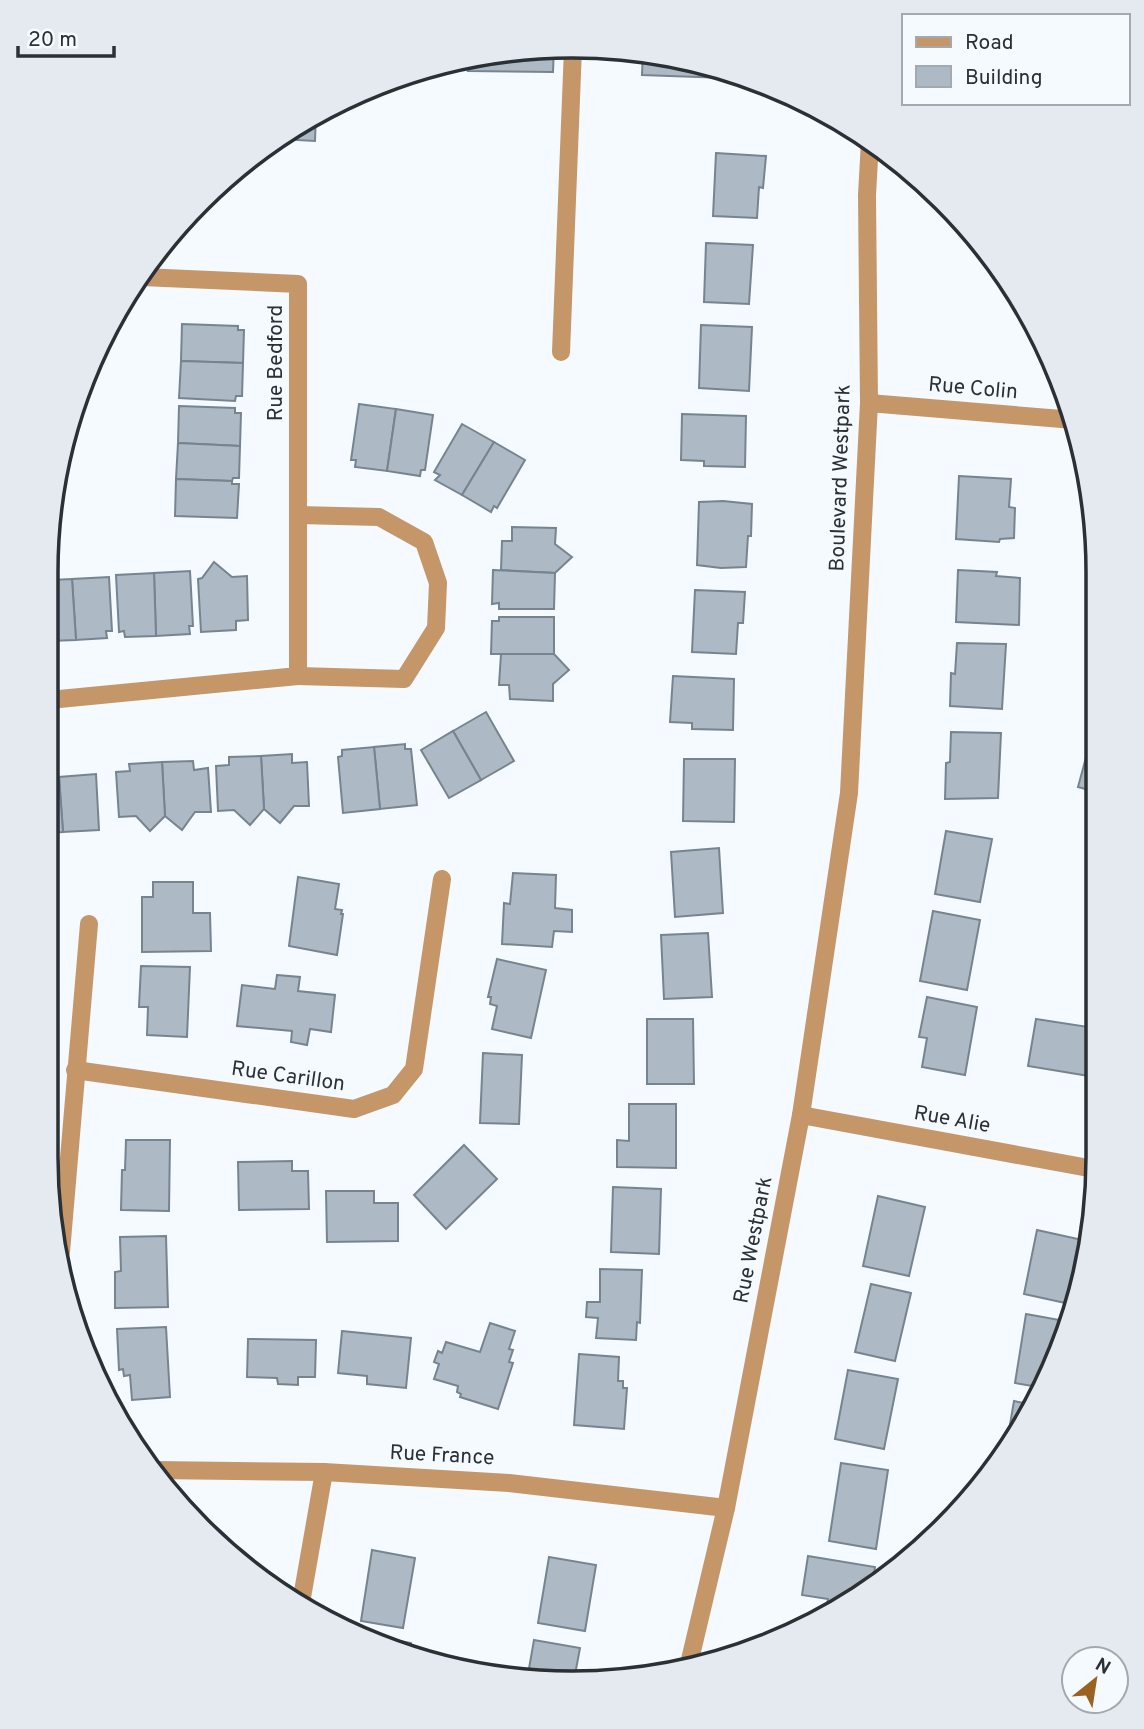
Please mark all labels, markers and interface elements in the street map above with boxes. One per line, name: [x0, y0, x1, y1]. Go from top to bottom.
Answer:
scale bar: [18, 14, 114, 58]
legend: [902, 14, 1130, 105]
text: 20 m: [28, 27, 77, 54]
text: Road: [965, 30, 1014, 57]
text: Building: [965, 65, 1043, 92]
street label: Rue Bedford: [263, 305, 290, 421]
street label: Rue Colin: [927, 372, 1019, 406]
street label: Boulevard Westpark: [824, 384, 858, 572]
street label: Rue Carillon: [229, 1056, 347, 1098]
street label: Rue Alie: [912, 1100, 992, 1140]
street label: Rue Westpark: [728, 1174, 780, 1306]
street label: Rue France: [389, 1440, 495, 1472]
north arrow: [1060, 1645, 1130, 1715]
text: N: [1091, 1653, 1114, 1681]

